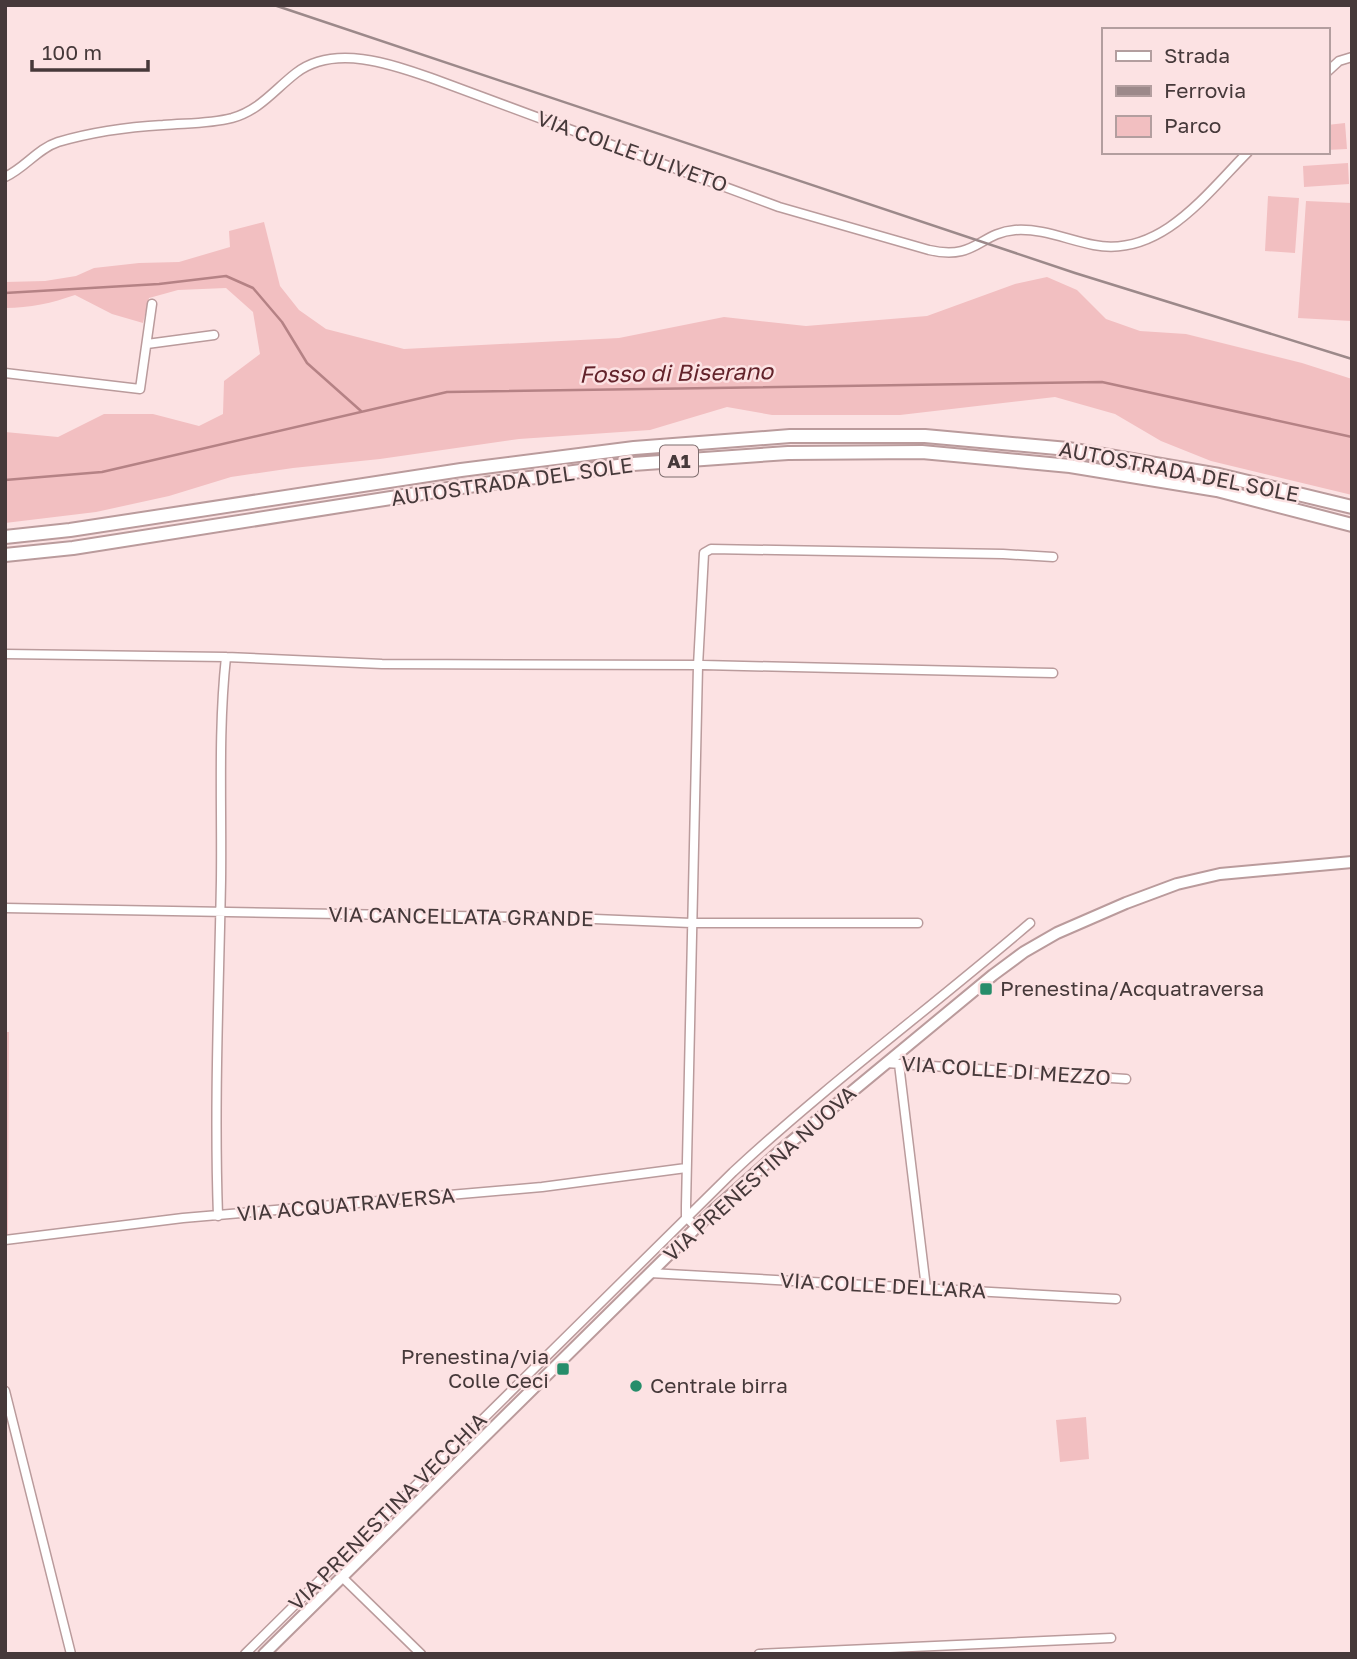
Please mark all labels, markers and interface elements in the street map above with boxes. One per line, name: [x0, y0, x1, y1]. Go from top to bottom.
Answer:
scale bar: [32, 28, 147, 72]
legend: [1102, 28, 1329, 154]
text: 100 m: [42, 39, 102, 65]
text: Strada: [1164, 42, 1230, 68]
text: Ferrovia: [1164, 77, 1246, 103]
street label: VIA COLLE ULIVETO: [533, 104, 731, 198]
text: Parco: [1164, 112, 1221, 138]
water label: Fosso di Biserano: [579, 356, 774, 388]
street label: AUTOSTRADA DEL SOLE: [1057, 435, 1301, 507]
road number: A1: [660, 446, 698, 476]
street label: AUTOSTRADA DEL SOLE: [389, 451, 634, 511]
street label: VIA CANCELLATA GRANDE: [328, 901, 594, 931]
place label: Prenestina/Acquatraversa: [1000, 975, 1264, 1001]
marker: Prenestina/Acquatraversa: [978, 981, 994, 997]
street label: VIA COLLE DI MEZZO: [900, 1050, 1112, 1090]
street label: VIA PRENESTINA NUOVA: [658, 1080, 861, 1267]
street label: VIA ACQUATRAVERSA: [236, 1182, 456, 1226]
street label: VIA COLLE DELL'ARA: [779, 1267, 987, 1303]
place label: Prenestina/via Colle Ceci: [401, 1343, 549, 1393]
marker: Prenestina/via Colle Ceci: [555, 1361, 571, 1377]
place label: Centrale birra: [650, 1372, 788, 1398]
marker: Centrale birra: [628, 1378, 644, 1394]
street label: VIA PRENESTINA VECCHIA: [283, 1407, 492, 1616]

